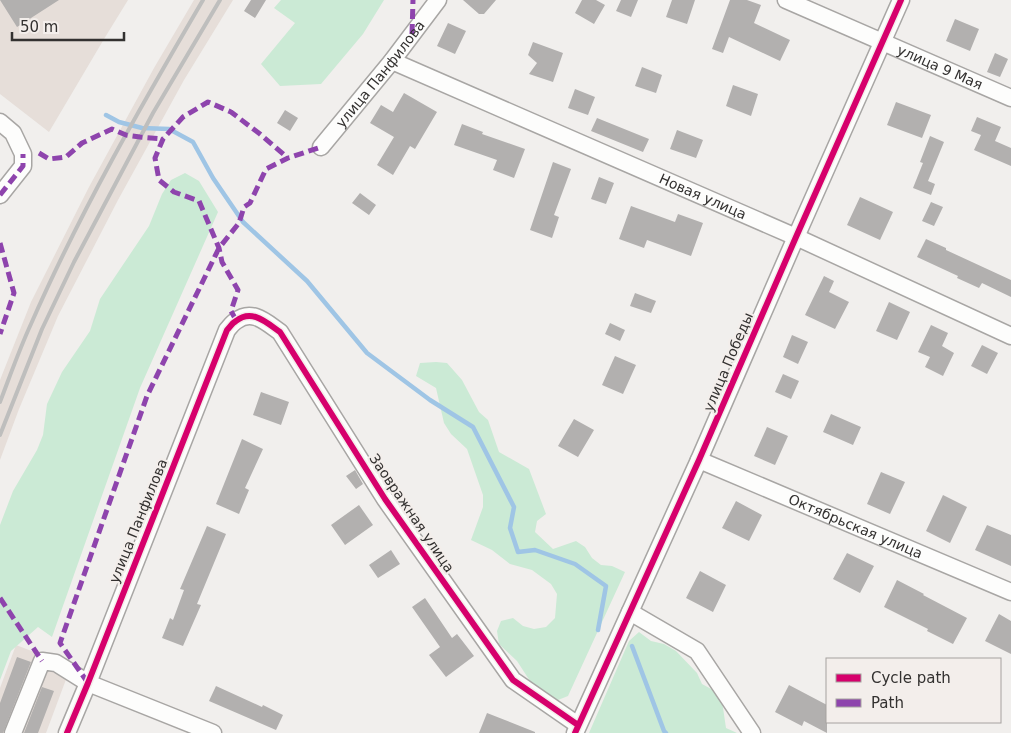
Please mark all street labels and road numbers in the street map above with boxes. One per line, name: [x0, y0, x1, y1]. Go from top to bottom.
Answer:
street label: улица Панфилова: [332, 17, 428, 131]
street label: улица 9 Мая: [895, 41, 985, 93]
street label: Новая улица: [657, 170, 749, 222]
street label: улица Победы: [700, 310, 756, 414]
street label: Заовражная улица: [366, 451, 458, 575]
street label: улица Панфилова: [106, 457, 170, 585]
street label: Октябрьская улица: [786, 491, 925, 562]

